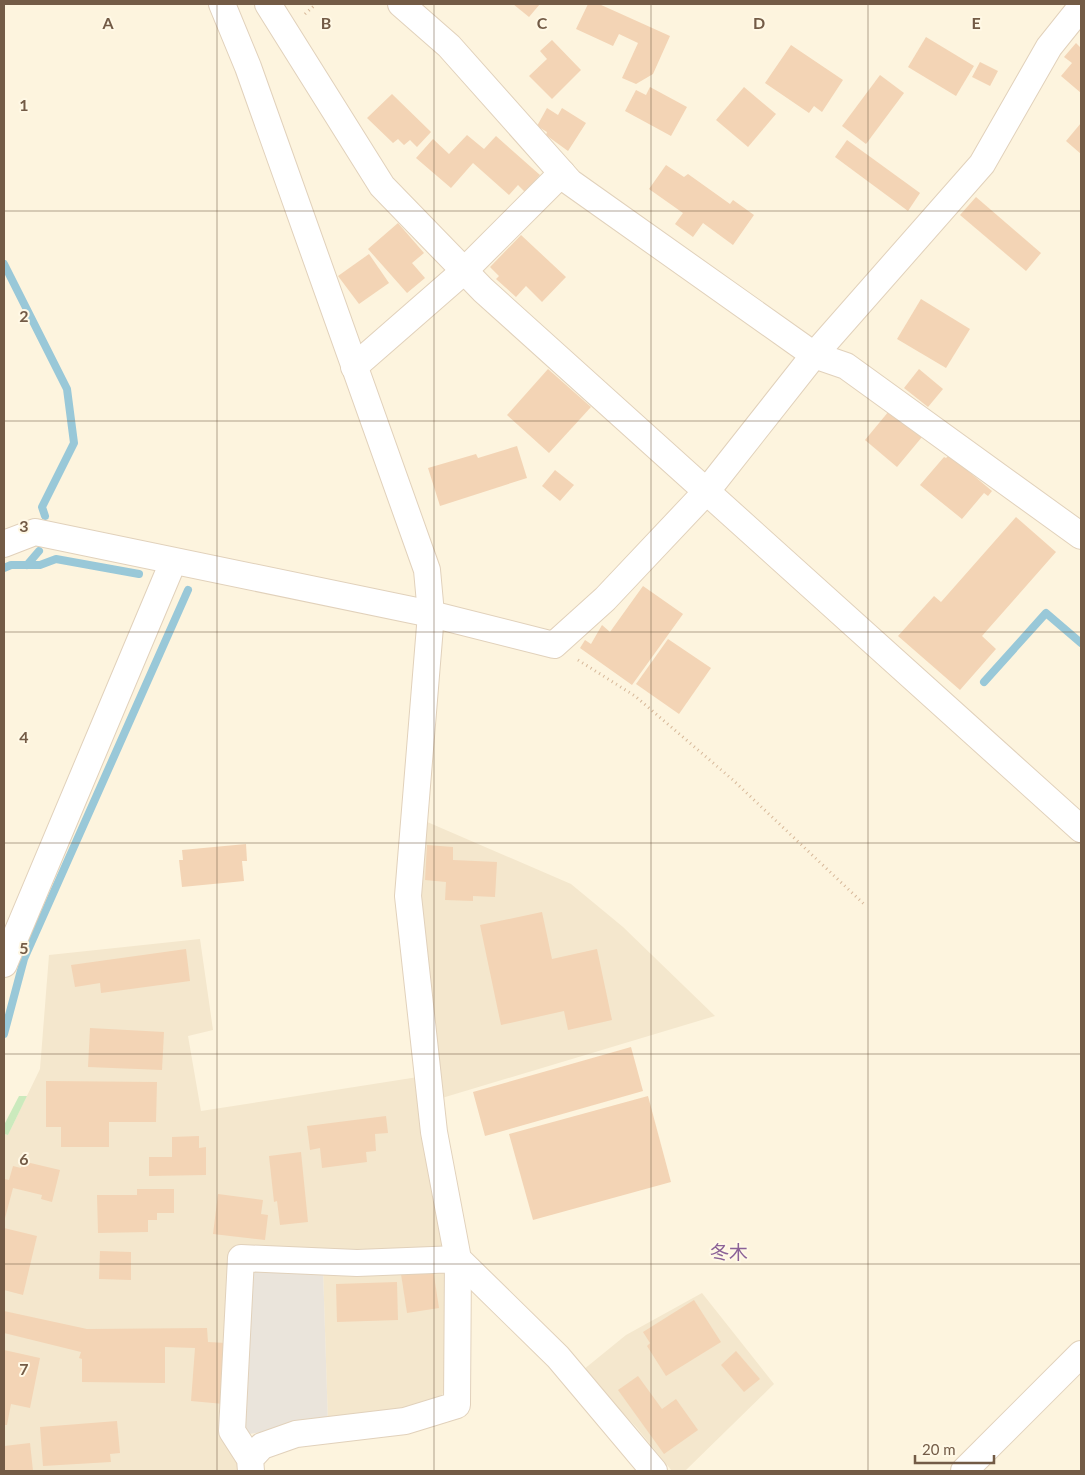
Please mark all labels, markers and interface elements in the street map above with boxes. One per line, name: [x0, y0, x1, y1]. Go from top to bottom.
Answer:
text: A: [101, 13, 114, 32]
text: B: [321, 13, 331, 32]
text: C: [537, 13, 548, 32]
text: D: [753, 13, 765, 32]
text: E: [971, 13, 981, 32]
text: 1: [19, 95, 29, 114]
text: 2: [19, 306, 29, 325]
text: 3: [19, 516, 29, 535]
text: 4: [19, 727, 29, 746]
text: 5: [19, 938, 29, 957]
text: 6: [19, 1149, 29, 1168]
district label: 冬木: [710, 1240, 748, 1263]
text: 7: [19, 1359, 29, 1378]
scale bar: [915, 1432, 994, 1464]
text: 20 m: [922, 1440, 956, 1458]

